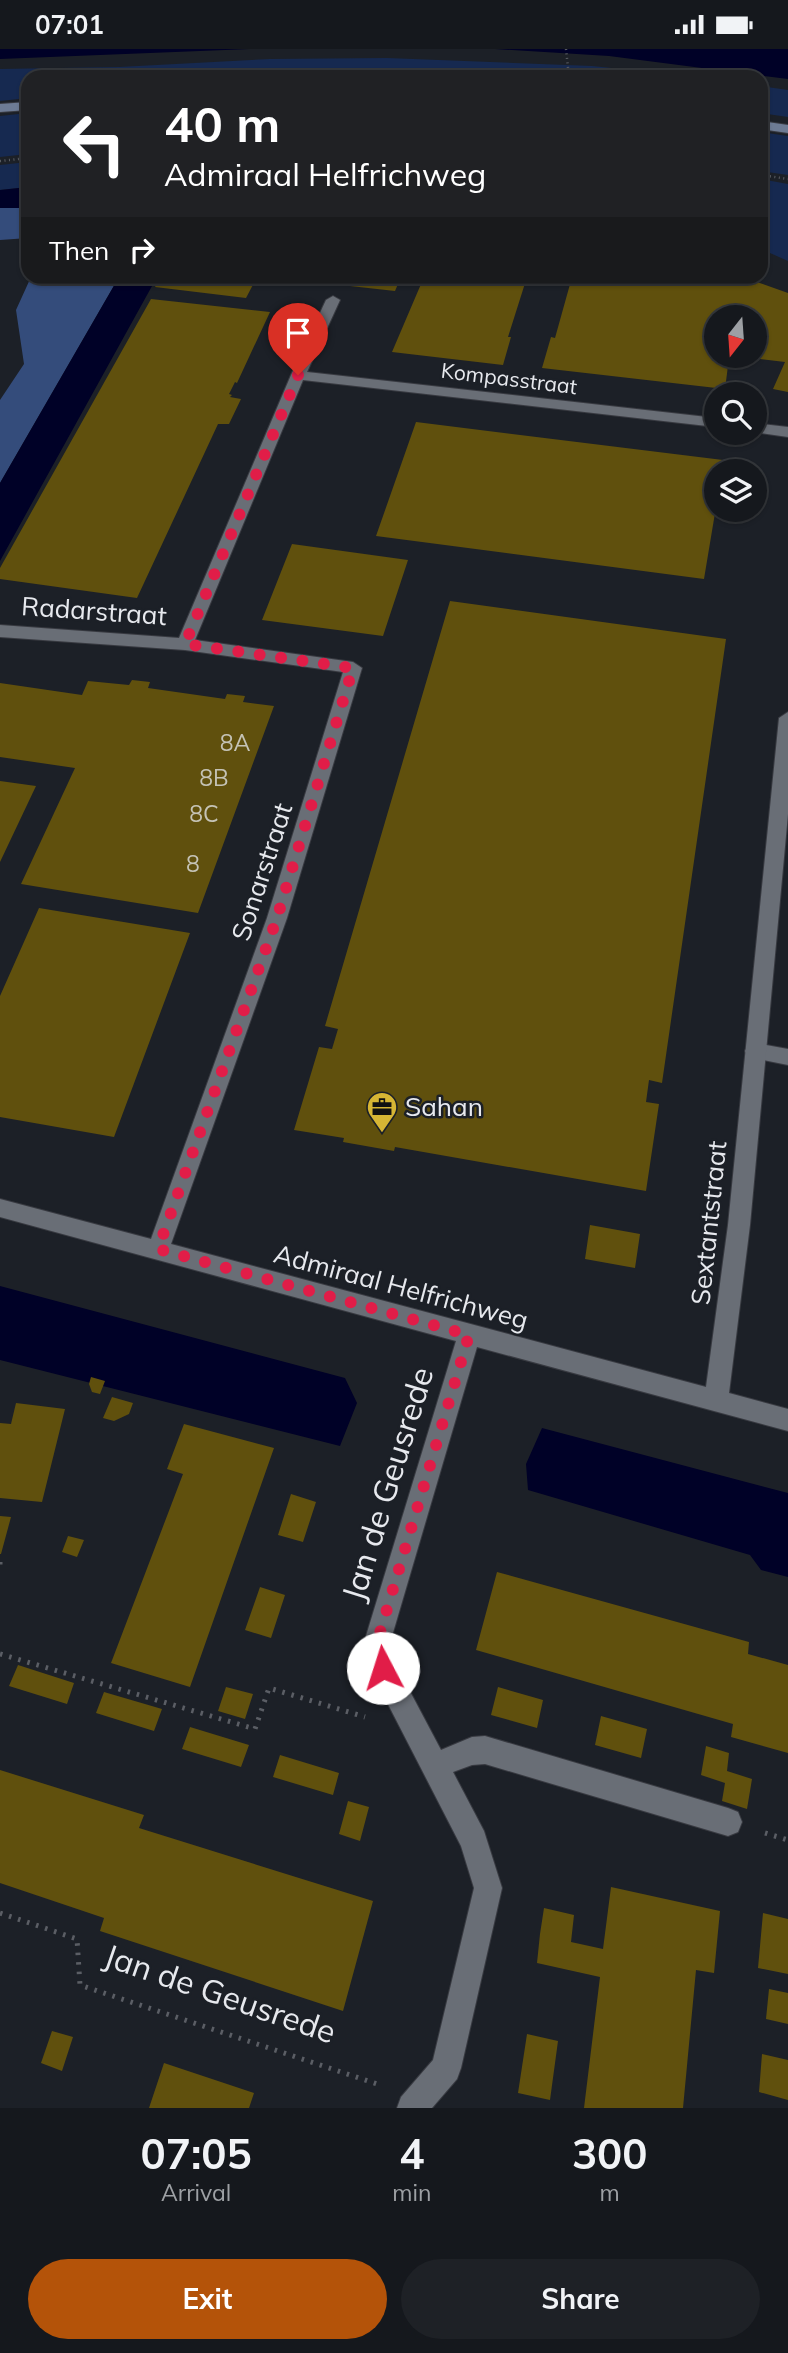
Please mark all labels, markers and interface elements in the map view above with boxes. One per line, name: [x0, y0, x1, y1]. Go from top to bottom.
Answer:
text: 07:01: [35, 8, 104, 41]
text: 40 m: [164, 93, 280, 154]
icon: left: [49, 98, 140, 189]
text: Admiraal Helfrichweg: [164, 154, 486, 194]
icon: right: [123, 231, 161, 269]
text: Then: [49, 234, 109, 267]
pin: [268, 303, 328, 375]
north arrow: [704, 305, 766, 367]
map controls: [704, 305, 767, 522]
icon: arrive: [279, 314, 317, 352]
street label: Kompasstraat: [440, 357, 579, 399]
button: search: [704, 382, 767, 445]
button: layers: [704, 459, 767, 522]
street label: Radarstraat: [20, 589, 168, 632]
house number: 8A: [220, 728, 250, 757]
house number: 8B: [199, 763, 229, 792]
house number: 8C: [189, 799, 219, 828]
street label: Sonarstraat: [224, 799, 299, 945]
house number: 8: [186, 849, 200, 878]
office icon: Sahan: [365, 1090, 399, 1134]
place label: Sahan: [405, 1090, 483, 1123]
street label: Sextantstraat: [683, 1139, 734, 1307]
street label: Admiraal Helfrichweg: [270, 1237, 532, 1336]
street label: Jan de Geusrede: [332, 1362, 442, 1605]
position arrow: [346, 1631, 420, 1705]
street label: Jan de Geusrede: [99, 1935, 341, 2051]
text: 07:05: [141, 2127, 252, 2180]
text: 4: [399, 2127, 424, 2180]
text: 300: [572, 2127, 647, 2180]
text: Arrival: [161, 2178, 231, 2207]
text: min: [392, 2178, 431, 2207]
text: m: [600, 2178, 620, 2207]
button: Exit: [28, 2259, 387, 2339]
button: Share: [401, 2259, 760, 2339]

